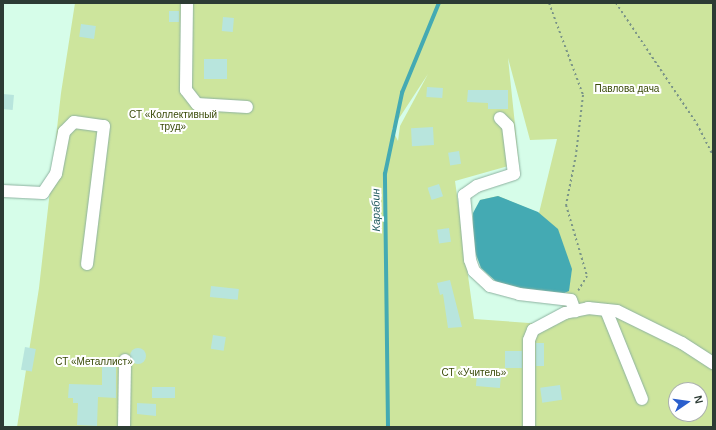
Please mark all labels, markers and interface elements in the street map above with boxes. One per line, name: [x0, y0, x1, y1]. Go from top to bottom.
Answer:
park label: Павлова дача: [595, 83, 659, 95]
park label: СТ «Коллективный труд»: [129, 108, 217, 132]
water label: Карабин: [369, 188, 383, 232]
park label: СТ «Металлист»: [55, 356, 133, 368]
park label: СТ «Учитель»: [442, 367, 506, 379]
north arrow: [668, 382, 708, 422]
text: N: [692, 394, 705, 405]

